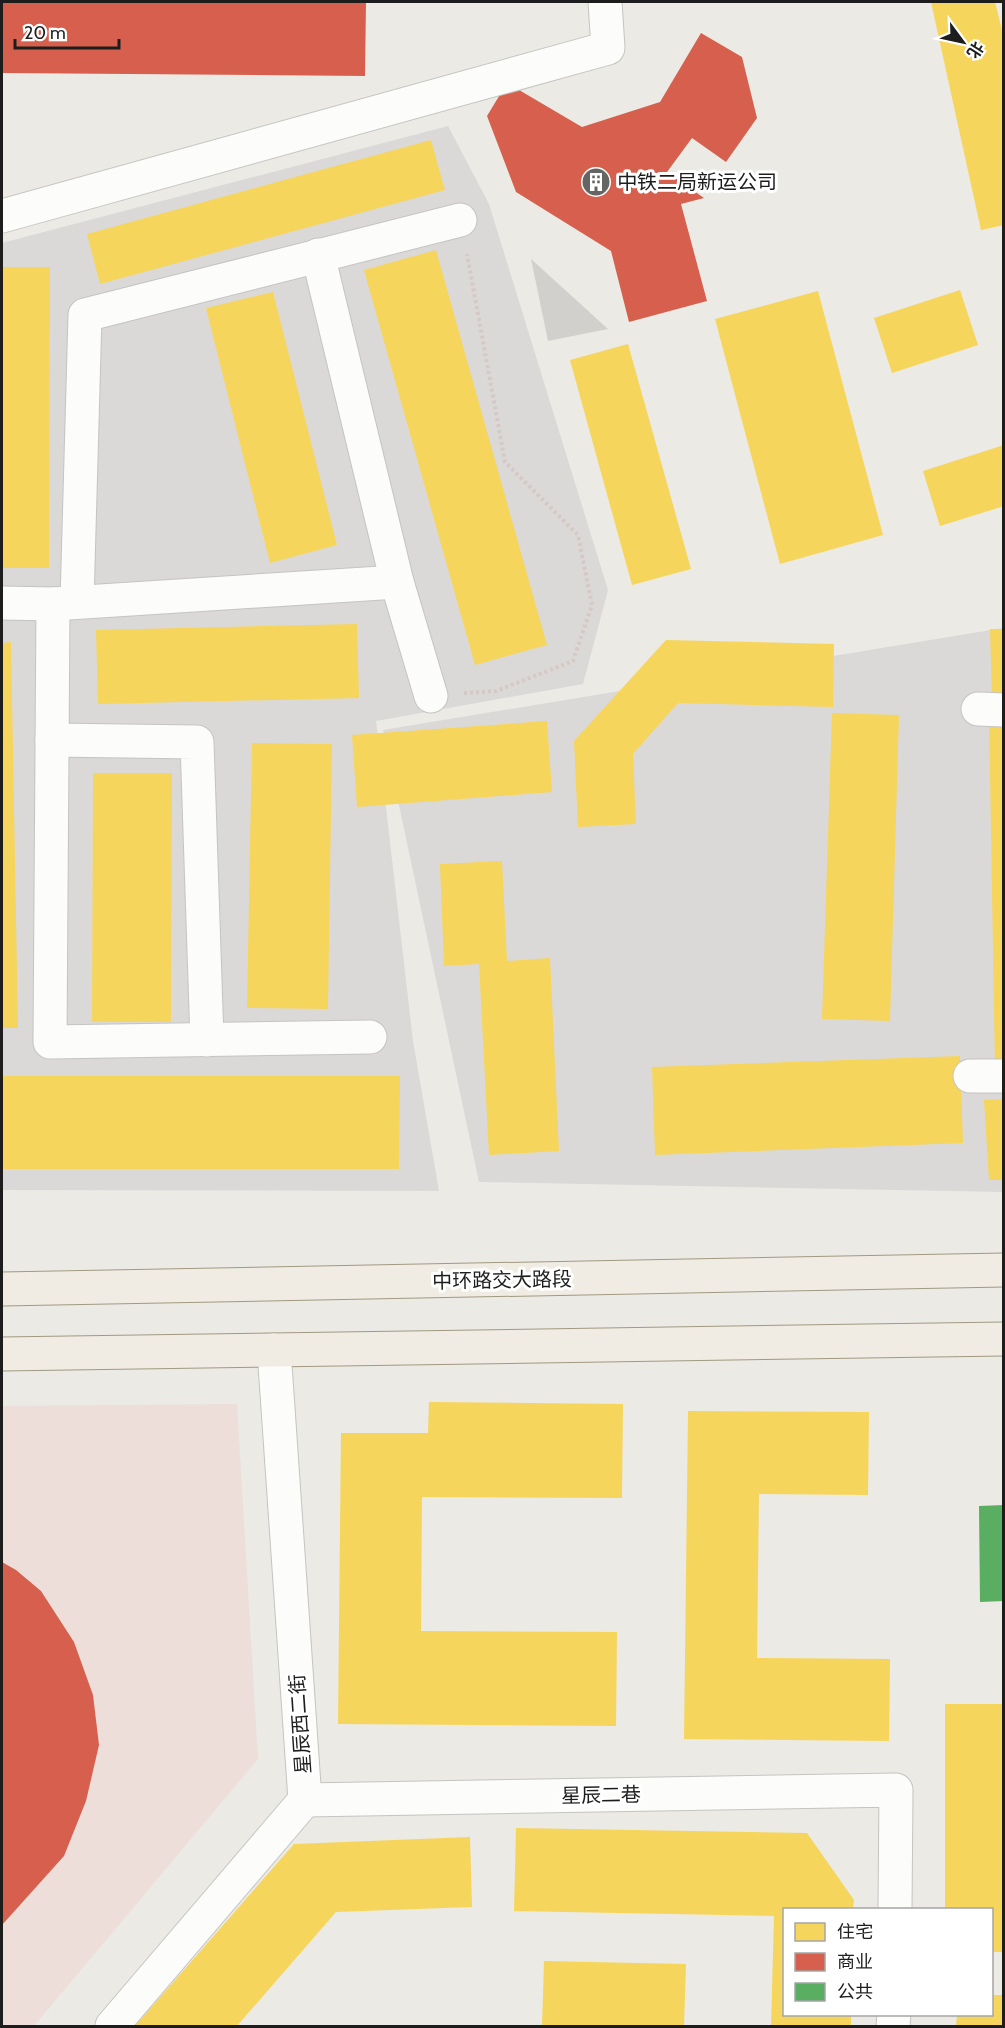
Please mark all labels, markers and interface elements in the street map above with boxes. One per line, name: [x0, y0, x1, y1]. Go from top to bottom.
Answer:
scale bar: [15, 12, 118, 50]
north arrow: [933, 12, 993, 72]
text: 20 m: [24, 22, 66, 44]
text: 北: [963, 38, 987, 62]
building icon: 中铁二局新运公司: [580, 166, 612, 198]
place label: 中铁二局新运公司: [617, 170, 777, 194]
street label: 中环路交大路段: [432, 1267, 572, 1293]
street label: 星辰西二街: [285, 1673, 315, 1775]
street label: 星辰二巷: [561, 1782, 641, 1808]
legend: [783, 1908, 993, 2016]
text: 住宅: [837, 1921, 873, 1943]
text: 商业: [837, 1951, 873, 1973]
text: 公共: [837, 1981, 873, 2003]

